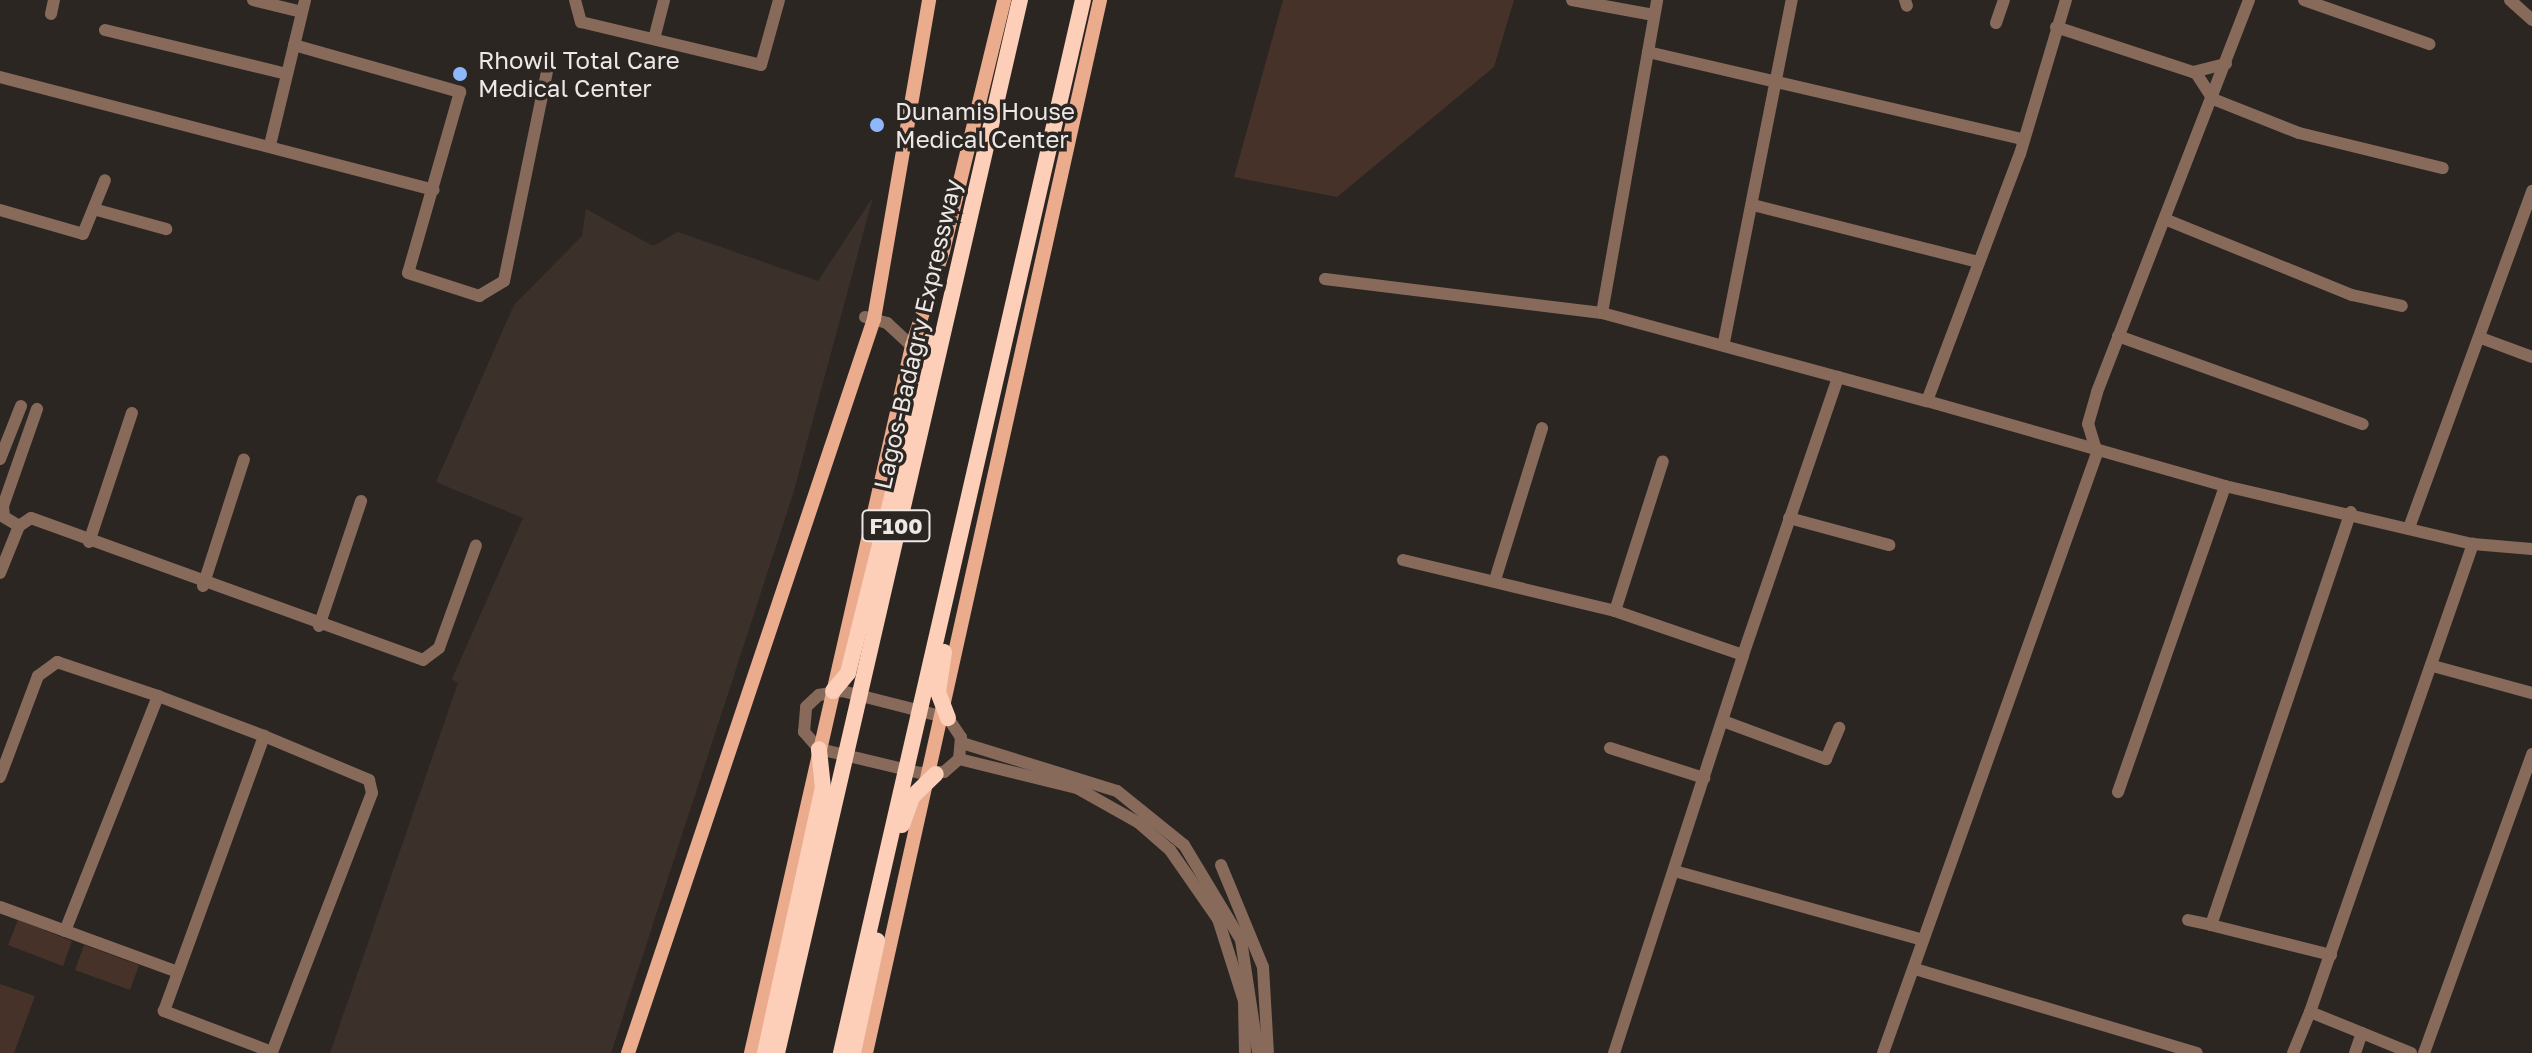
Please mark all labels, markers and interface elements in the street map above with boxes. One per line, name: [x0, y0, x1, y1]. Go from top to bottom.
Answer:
place label: Rhowil Total Care Medical Center: [478, 46, 680, 102]
marker: Rhowil Total Care Medical Center: [449, 63, 471, 85]
place label: Dunamis House Medical Center: [895, 97, 1075, 153]
marker: Dunamis House Medical Center: [866, 114, 888, 136]
street label: Lagos-Badagry Expressway: [867, 176, 967, 492]
road number: F100: [860, 508, 932, 544]

